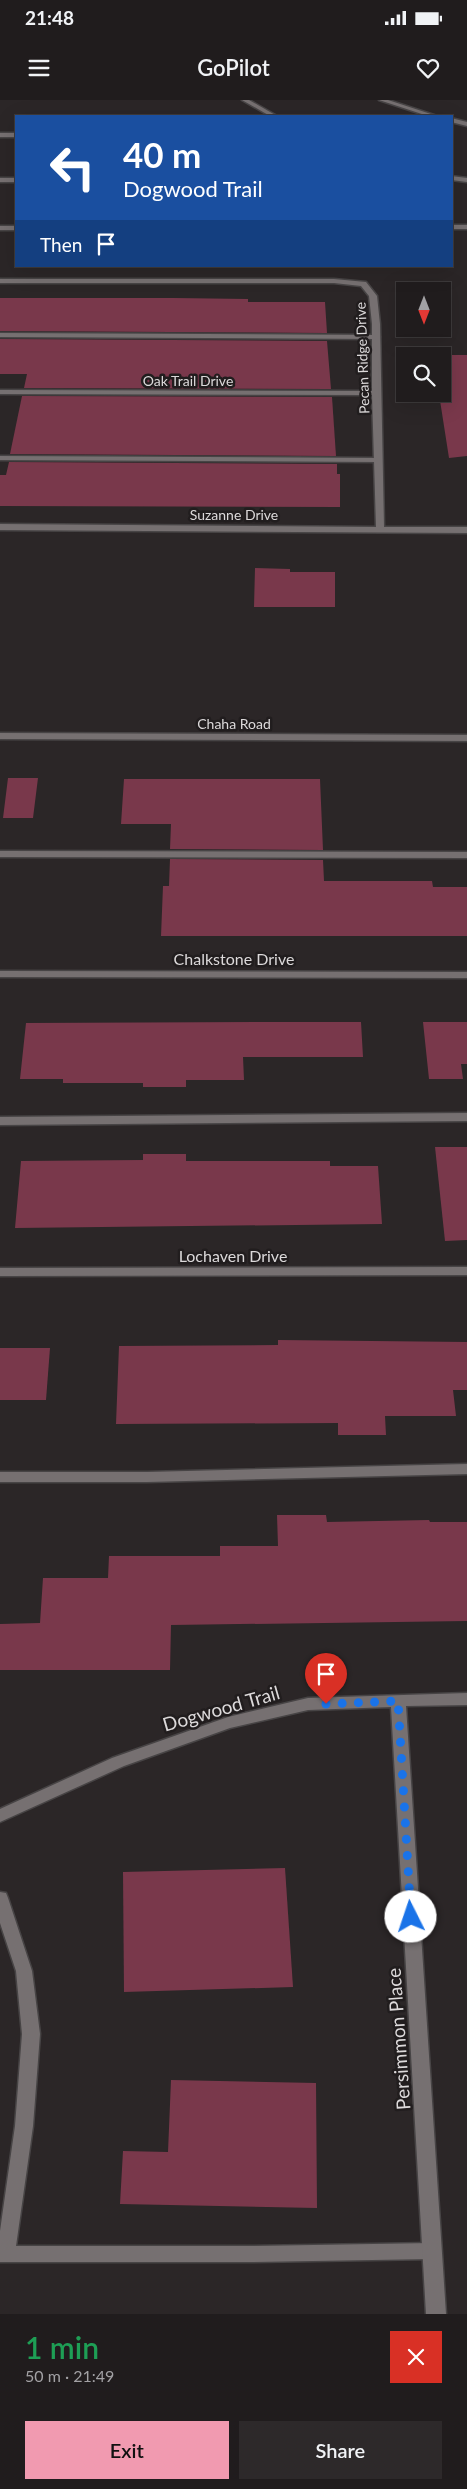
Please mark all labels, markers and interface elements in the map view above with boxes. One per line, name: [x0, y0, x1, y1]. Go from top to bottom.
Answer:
text: 21:48: [25, 6, 74, 29]
icon: menu: [25, 54, 53, 82]
text: GoPilot: [197, 54, 270, 81]
icon: heart: [414, 54, 442, 82]
text: 40 m: [123, 133, 201, 175]
icon: left: [40, 135, 105, 200]
text: Dogwood Trail: [123, 175, 263, 202]
icon: arrive: [92, 230, 120, 258]
text: Then: [40, 233, 82, 256]
north arrow: [396, 282, 451, 338]
map controls: [396, 282, 451, 402]
street label: Pecan Ridge Drive: [352, 302, 372, 414]
button: search: [396, 347, 451, 402]
street label: Oak Trail Drive: [143, 372, 233, 389]
street label: Suzanne Drive: [190, 506, 278, 523]
street label: Chaha Road: [197, 715, 271, 732]
street label: Chalkstone Drive: [174, 949, 294, 968]
street label: Lochaven Drive: [179, 1246, 287, 1265]
pin: [305, 1653, 347, 1704]
icon: arrive: [312, 1660, 340, 1688]
street label: Dogwood Trail: [160, 1680, 282, 1736]
position arrow: [384, 1890, 436, 1942]
street label: Persimmon Place: [382, 1967, 414, 2111]
text: 1 min: [25, 2329, 99, 2365]
button: close: [390, 2331, 442, 2383]
text: 50 m · 21:49: [25, 2366, 114, 2385]
button: Exit: [25, 2421, 229, 2479]
button: Share: [239, 2421, 442, 2479]

